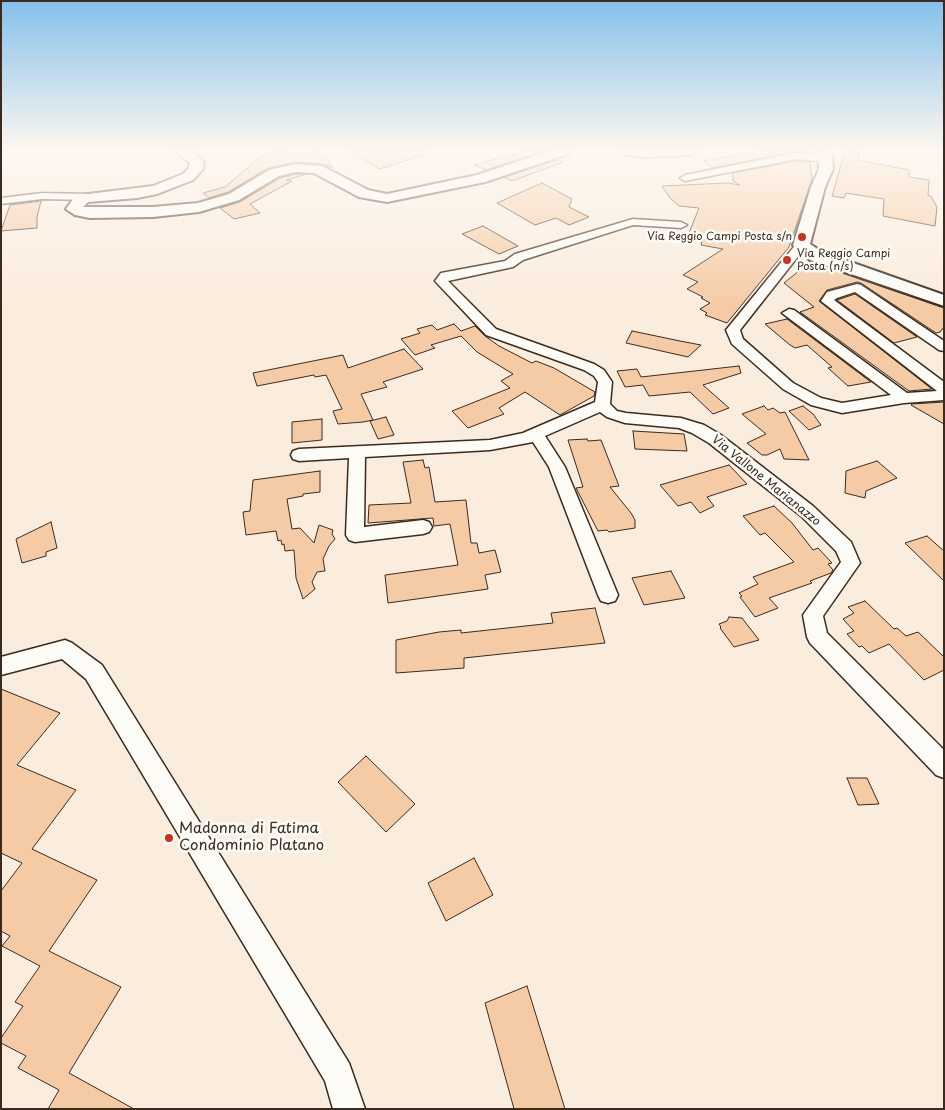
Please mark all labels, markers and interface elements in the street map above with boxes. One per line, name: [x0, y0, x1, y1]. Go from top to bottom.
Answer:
place label: Via Reggio Campi Posta s/n: [647, 230, 792, 244]
marker: Via Reggio Campi Posta s/n: [796, 231, 808, 243]
place label: Via Reggio Campi Posta (n/s): [797, 247, 890, 273]
marker: Via Reggio Campi Posta (n/s): [781, 254, 793, 266]
street label: Via Vallone Marianazzo: [709, 433, 823, 529]
place label: Madonna di Fatima Condominio Platano: [179, 820, 324, 855]
marker: Madonna di Fatima Condominio Platano: [163, 832, 175, 844]

